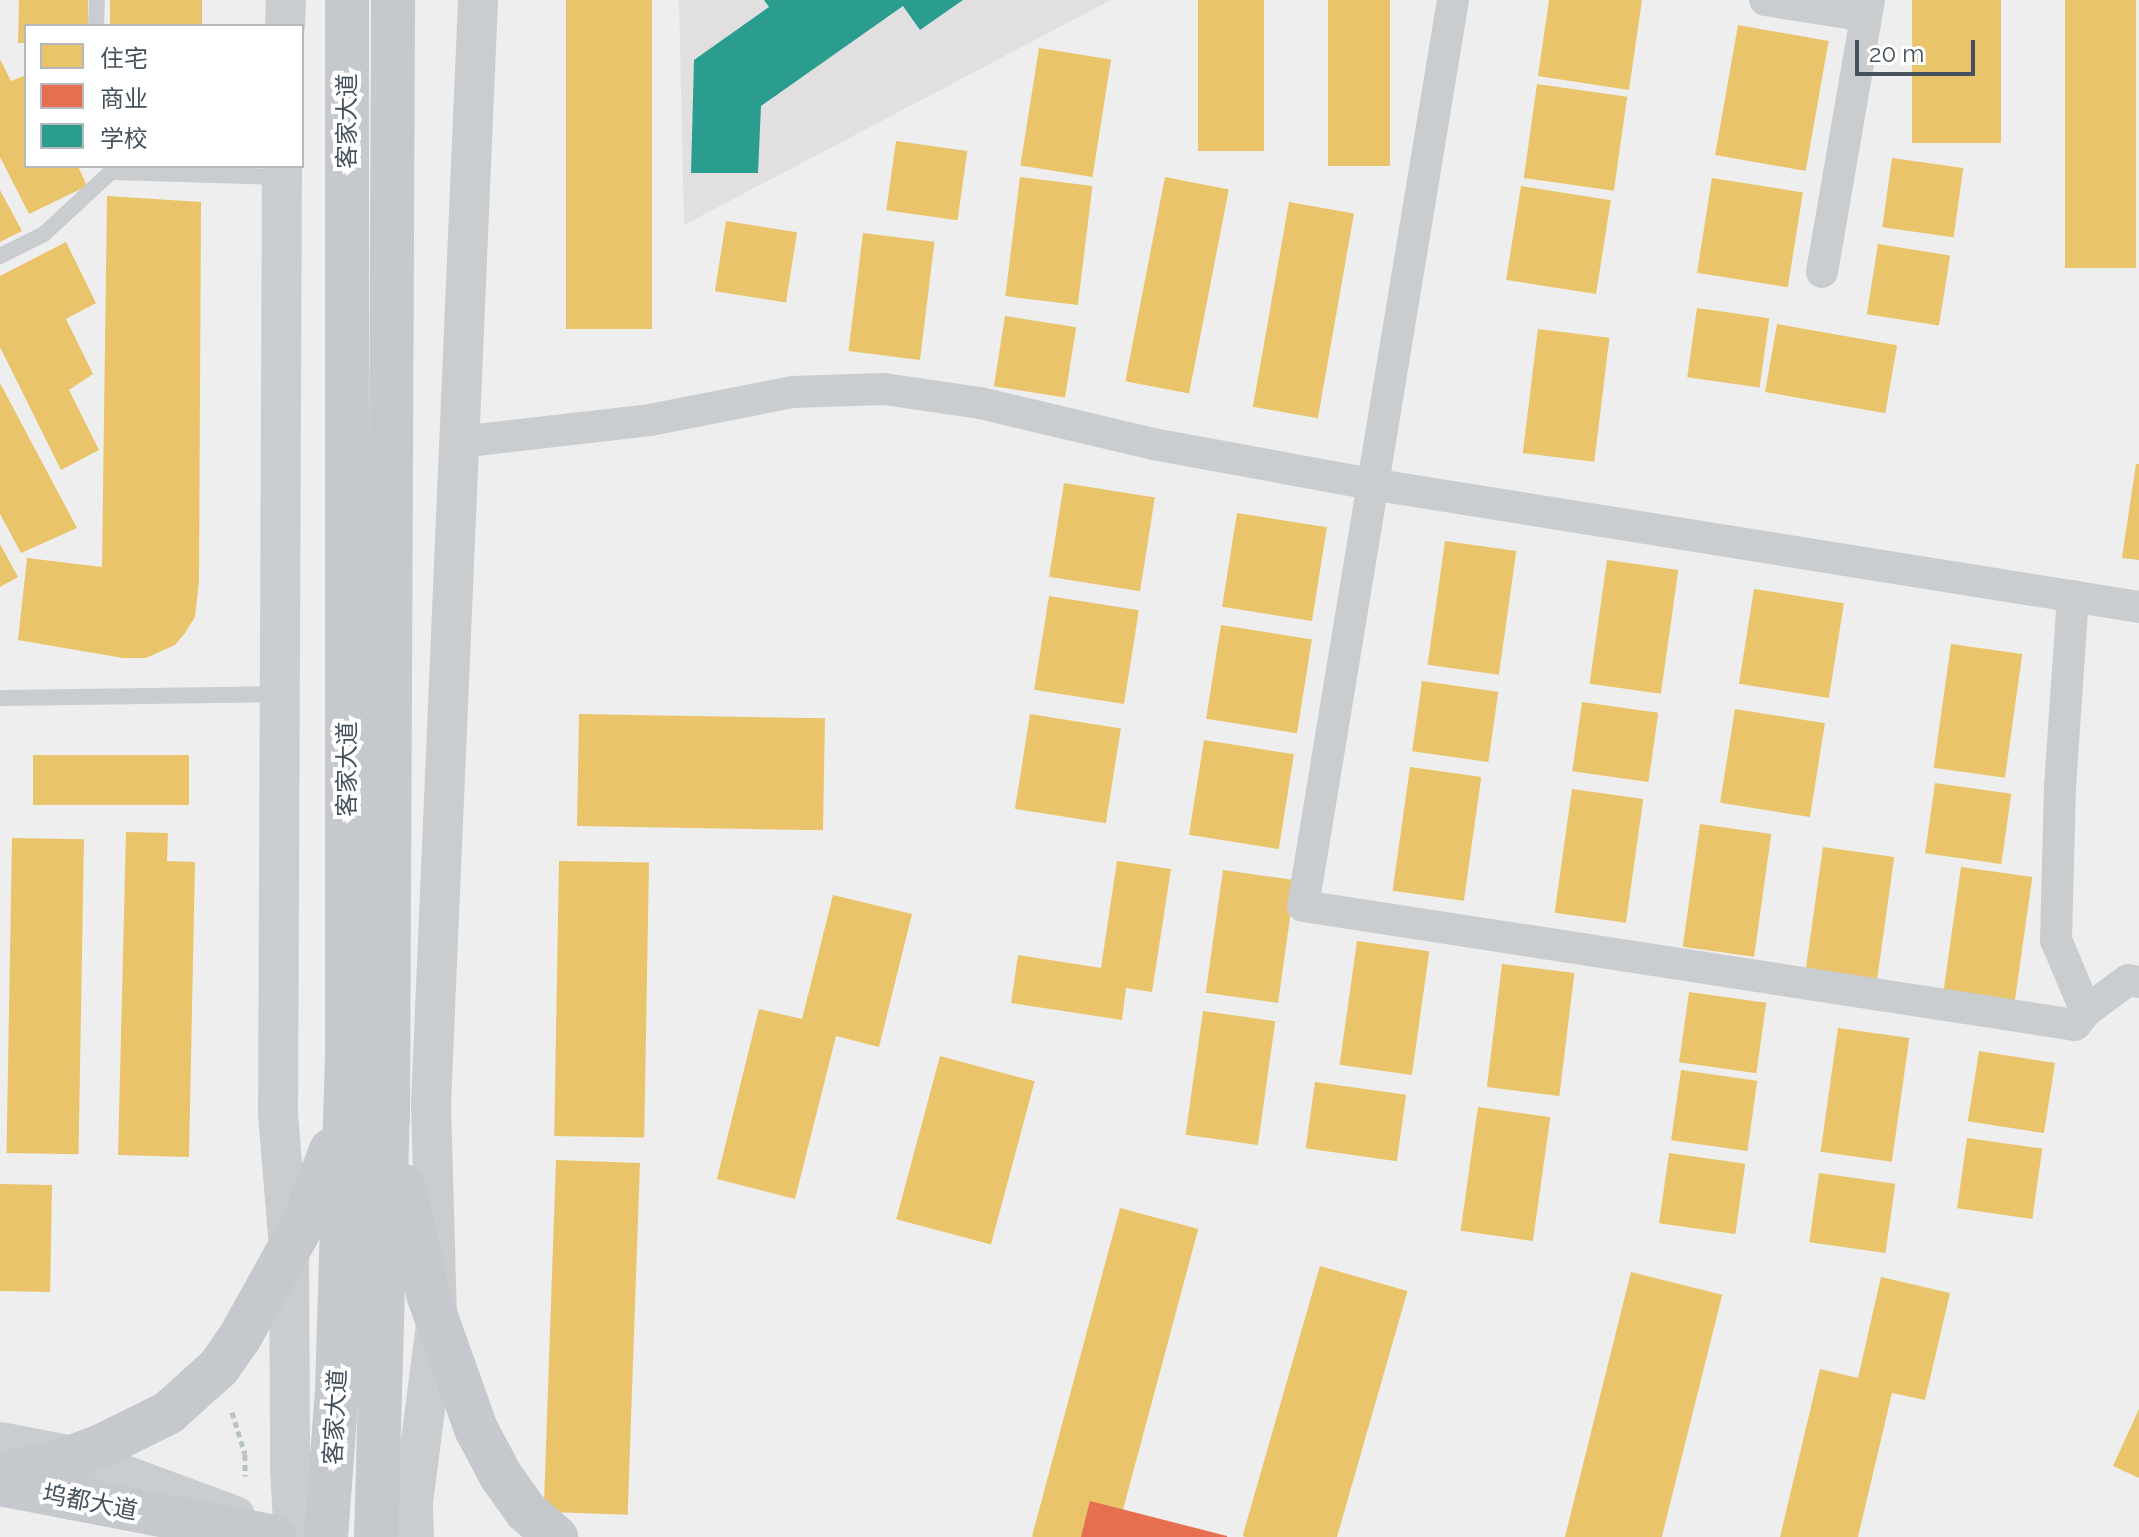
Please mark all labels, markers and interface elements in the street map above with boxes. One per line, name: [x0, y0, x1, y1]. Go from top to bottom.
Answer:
legend: [24, 24, 304, 168]
scale bar: [1859, 24, 1979, 74]
text: 20 m: [1869, 39, 1924, 68]
text: 住宅: [100, 44, 148, 73]
street label: 客家大道: [333, 73, 361, 169]
text: 商业: [100, 84, 148, 113]
text: 学校: [100, 124, 148, 153]
street label: 客家大道: [333, 721, 361, 817]
street label: 客家大道: [318, 1368, 352, 1466]
street label: 坞都大道: [40, 1479, 140, 1525]

